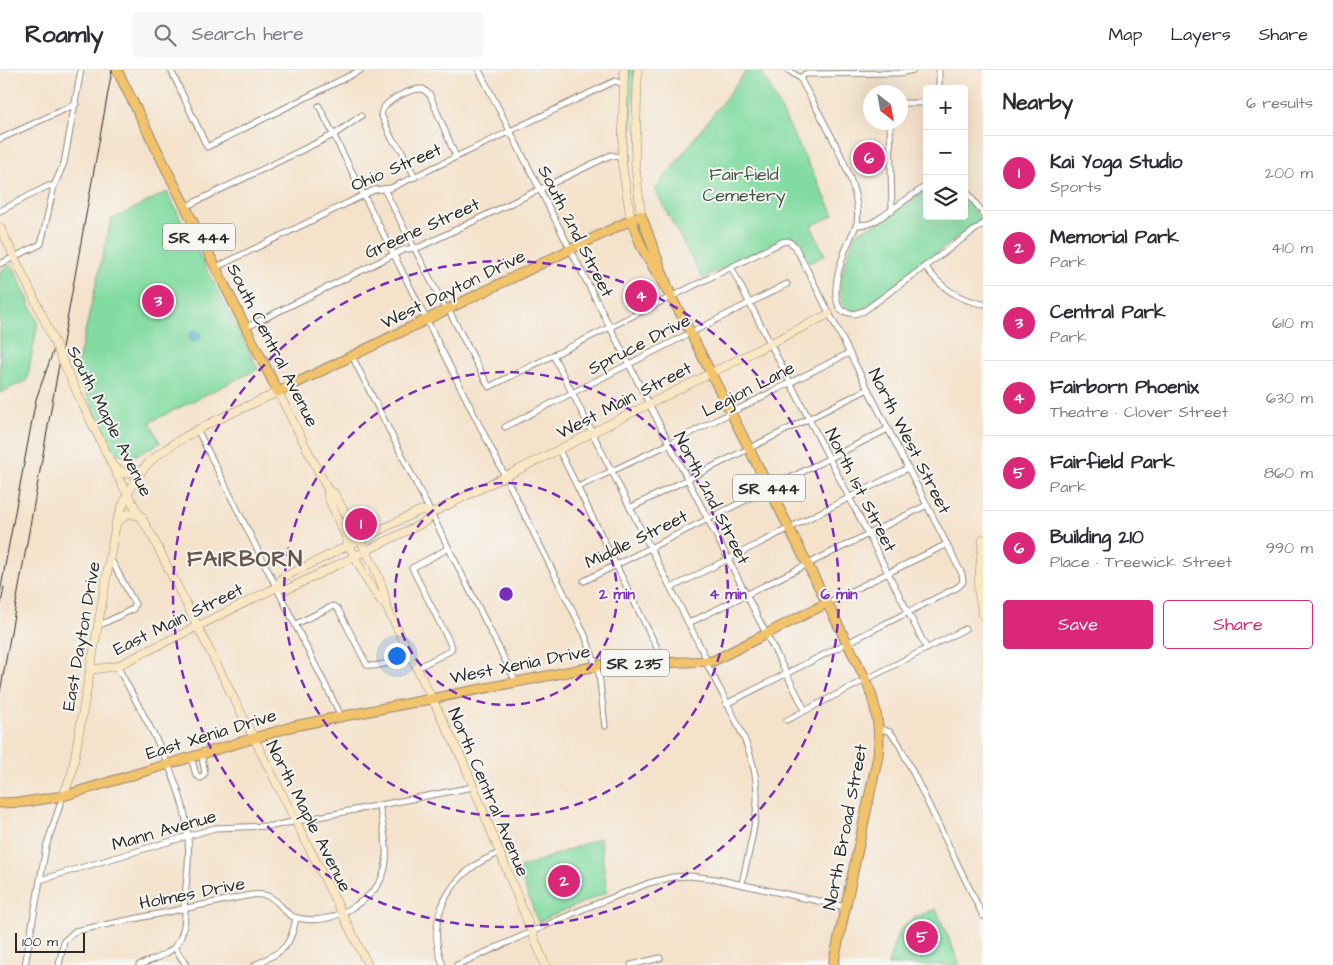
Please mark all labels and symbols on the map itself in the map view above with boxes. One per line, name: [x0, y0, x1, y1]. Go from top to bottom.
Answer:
north arrow: [863, 85, 908, 130]
street label: Ohio Street: [347, 137, 446, 198]
pin: 6: [853, 139, 885, 177]
street label: South 2nd Street: [531, 161, 620, 302]
park label: Fairfield Cemetery: [702, 162, 786, 209]
street label: Greene Street: [361, 192, 484, 265]
road number: SR 444: [163, 224, 235, 250]
street label: West Dayton Drive: [377, 243, 530, 336]
street label: South Central Avenue: [220, 259, 325, 432]
pin: 4: [625, 277, 657, 315]
pin: 3: [142, 282, 174, 320]
street label: Spruce Drive: [583, 308, 695, 381]
street label: South Maple Avenue: [61, 341, 159, 501]
street label: West Main Street: [552, 355, 697, 445]
street label: Legion Lane: [698, 355, 800, 424]
street label: North West Street: [862, 364, 957, 519]
street label: North 1st Street: [819, 424, 903, 557]
street label: North 2nd Street: [667, 428, 756, 570]
road number: SR 444: [733, 474, 805, 502]
street label: Middle Street: [581, 503, 692, 575]
pin: 1: [345, 505, 377, 543]
district label: FAIRBORN: [187, 544, 303, 575]
street label: East Dayton Drive: [56, 559, 108, 713]
street label: East Main Street: [109, 577, 248, 662]
text: 2 min: [598, 584, 636, 605]
text: 4 min: [709, 584, 747, 605]
text: 6 min: [821, 584, 858, 605]
centre of rings: [497, 585, 515, 603]
street label: West Xenia Drive: [448, 639, 593, 690]
your location: [384, 643, 410, 669]
road number: SR 235: [601, 650, 669, 676]
street label: East Xenia Drive: [143, 703, 280, 766]
street label: North Central Avenue: [442, 704, 536, 881]
street label: North Maple Avenue: [259, 736, 358, 897]
street label: North Broad Street: [817, 741, 874, 912]
street label: Mann Avenue: [109, 804, 220, 857]
pin: 2: [548, 862, 580, 900]
street label: Holmes Drive: [137, 871, 247, 916]
pin: 5: [906, 918, 938, 956]
scale bar: [15, 930, 85, 953]

